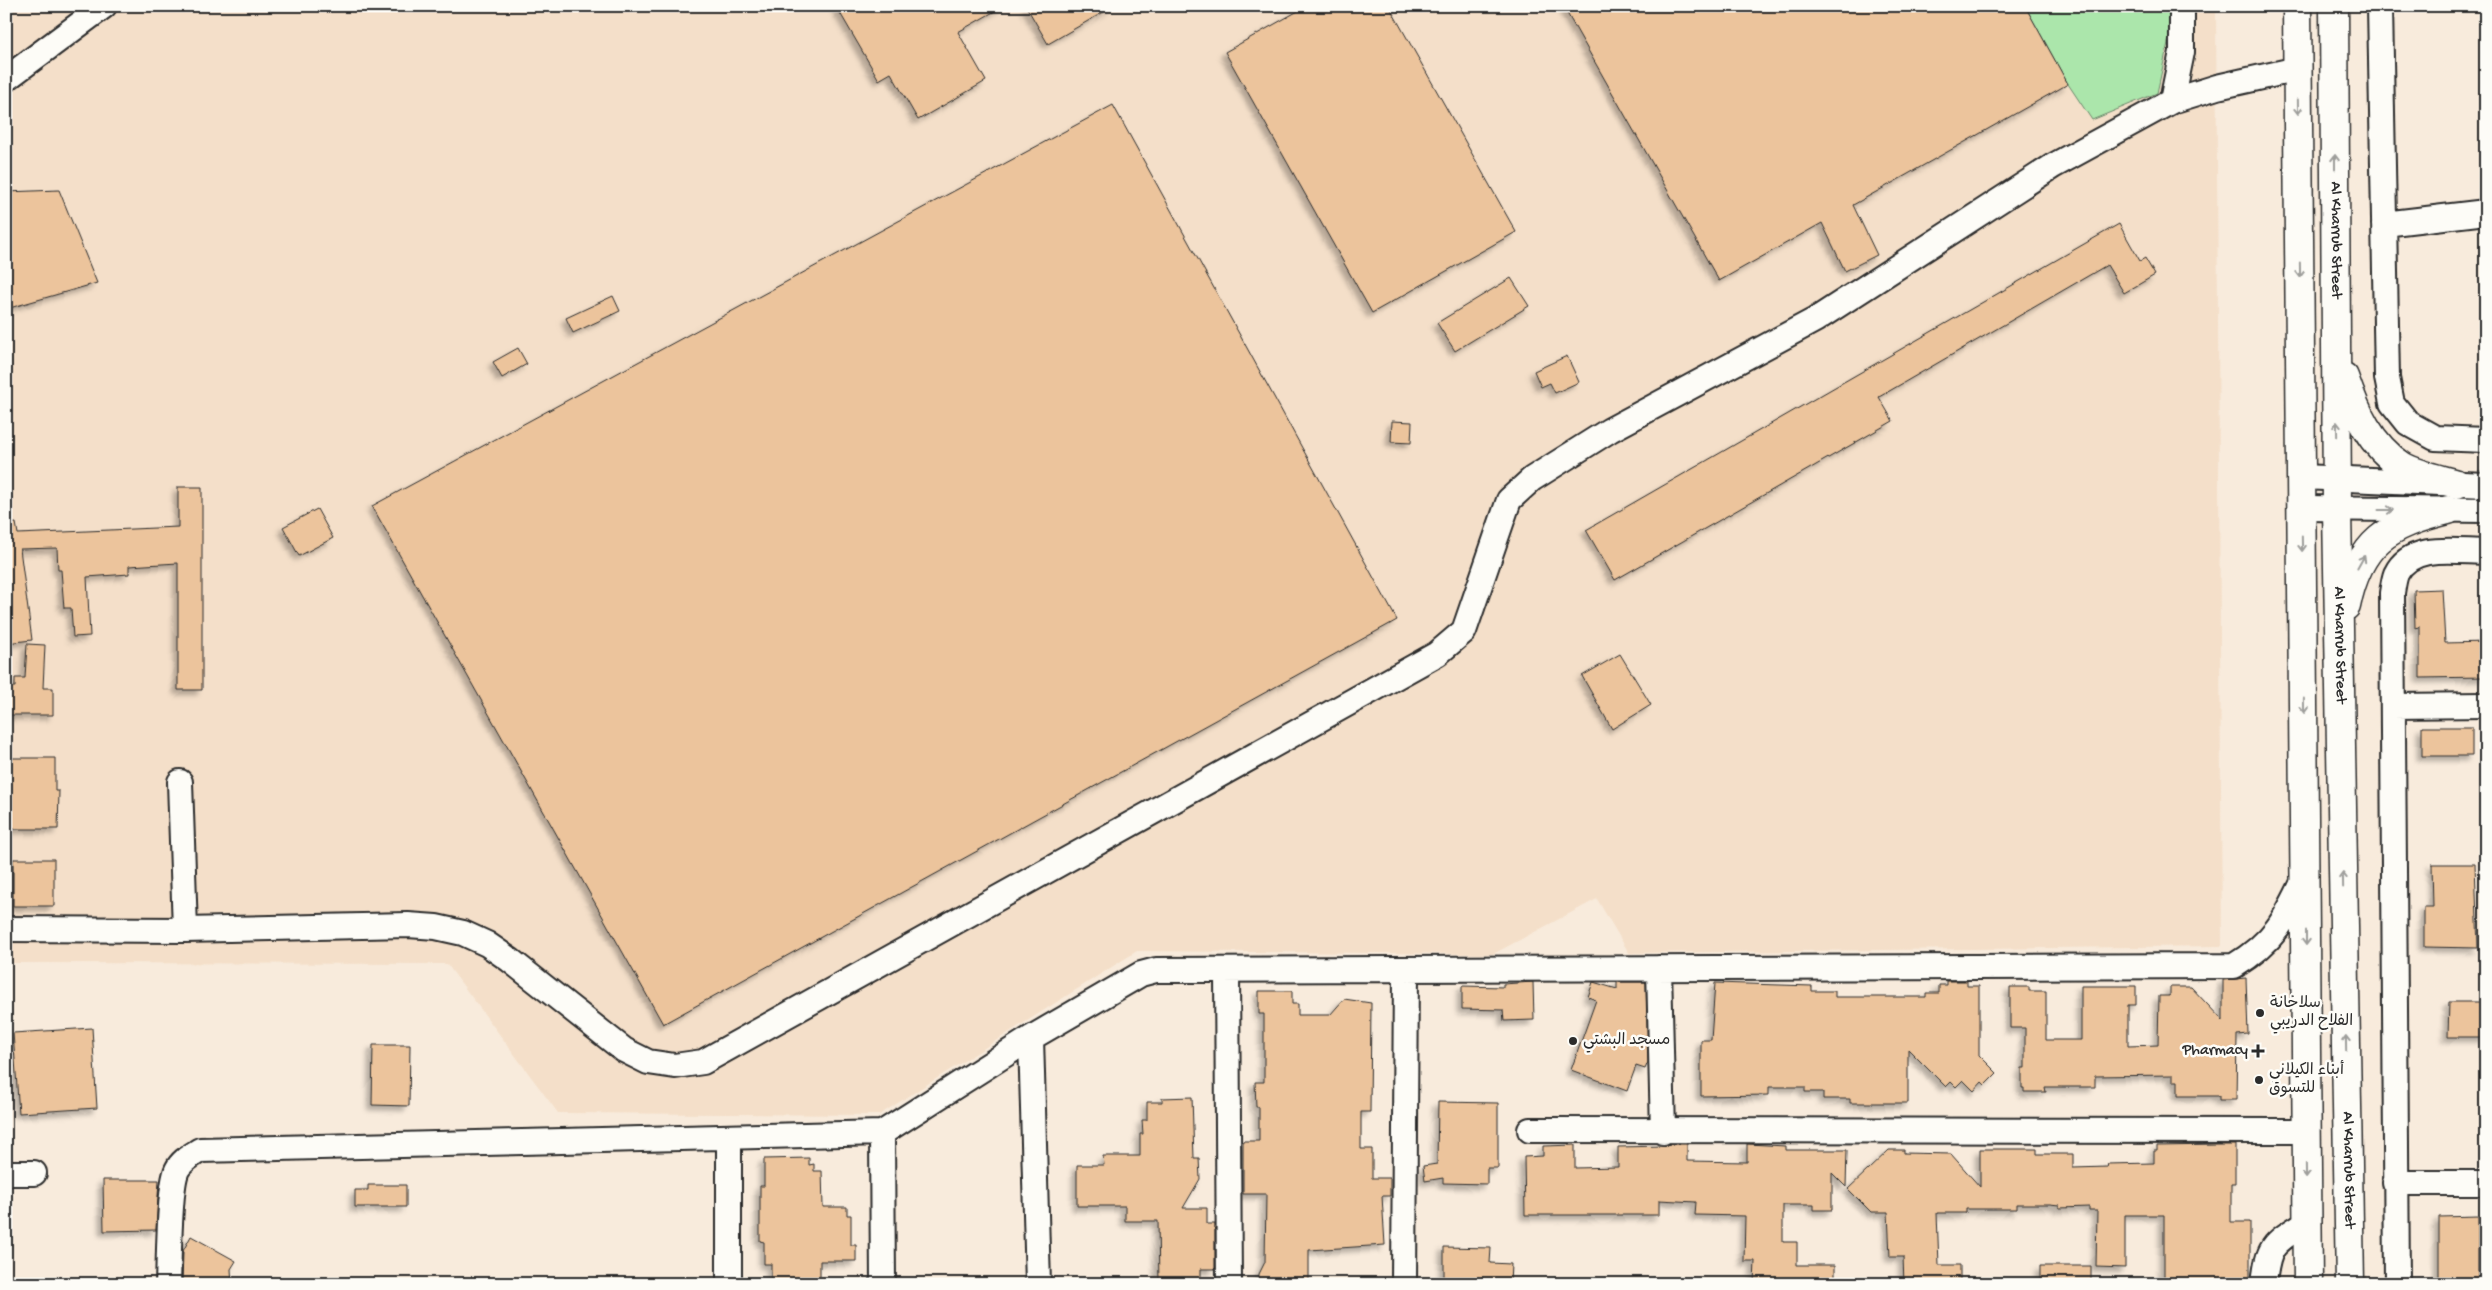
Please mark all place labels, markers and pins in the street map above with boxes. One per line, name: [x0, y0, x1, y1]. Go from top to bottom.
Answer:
place label: سلاخانة الفلاح الدريبي: [2270, 994, 2353, 1034]
marker: سلاخانة الفلاح الدريبي: [2254, 1007, 2266, 1019]
place label: مسجد البشتي: [1583, 1032, 1670, 1053]
marker: مسجد البشتي: [1567, 1035, 1579, 1047]
place label: Pharmacy: [2181, 1042, 2248, 1061]
marker: Pharmacy: [2252, 1045, 2264, 1057]
place label: أبناء الكيلاني للتسوق: [2269, 1060, 2344, 1099]
marker: أبناء الكيلاني للتسوق: [2253, 1074, 2265, 1086]

